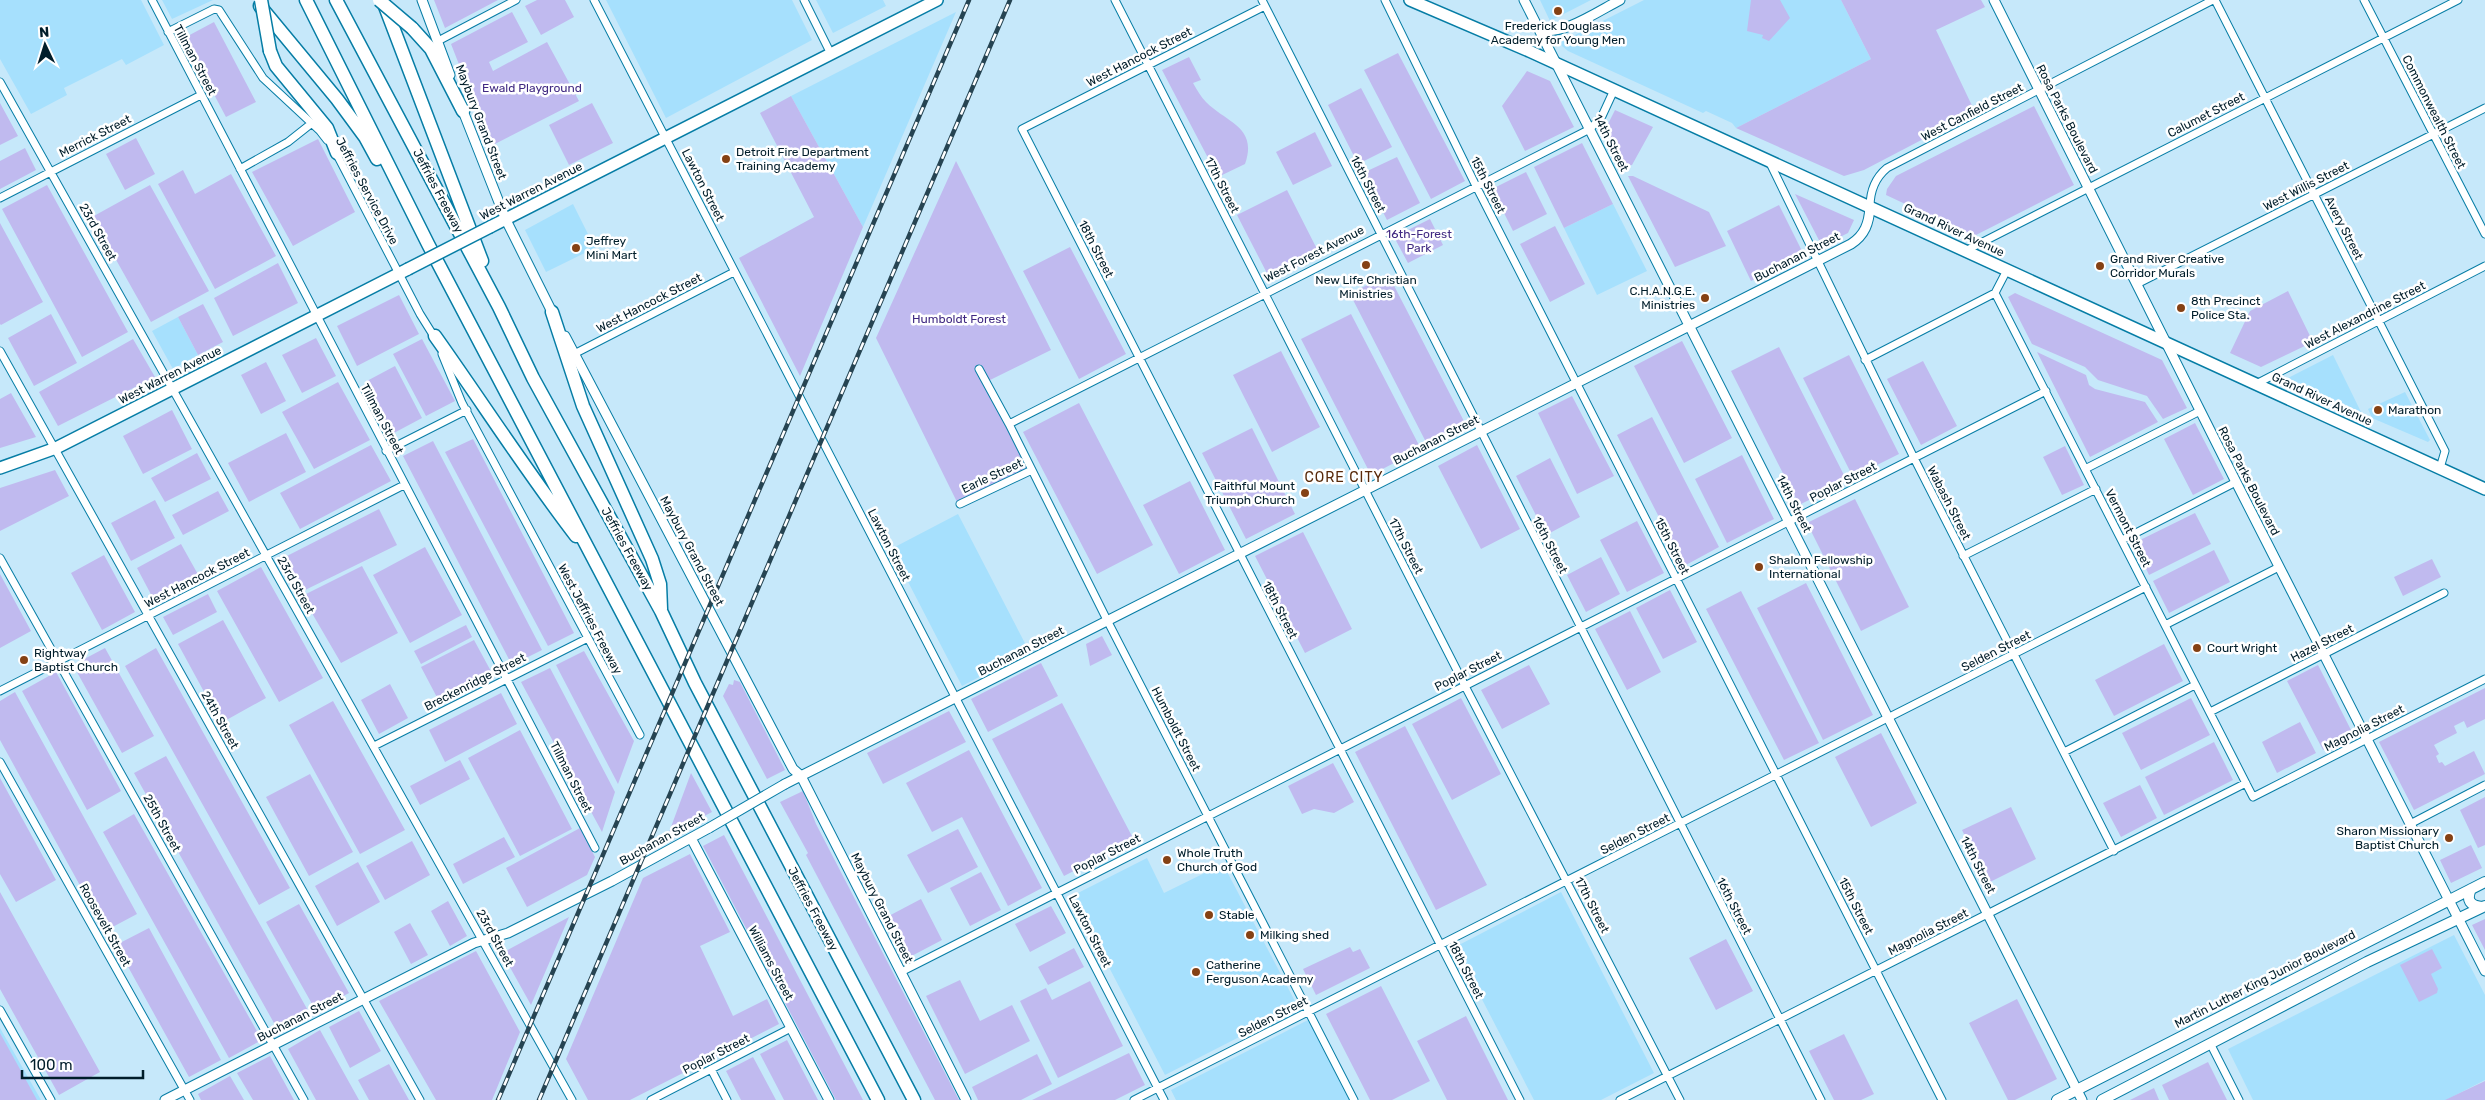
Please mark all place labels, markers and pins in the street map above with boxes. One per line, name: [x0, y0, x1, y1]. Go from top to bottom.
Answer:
marker: Frederick Douglass Academy for Young Men: [1552, 5, 1564, 17]
place label: Frederick Douglass Academy for Young Men: [1491, 19, 1625, 47]
place label: Detroit Fire Department Training Academy: [736, 145, 869, 173]
marker: Detroit Fire Department Training Academy: [720, 153, 732, 165]
place label: Jeffrey Mini Mart: [586, 234, 637, 262]
marker: Jeffrey Mini Mart: [570, 242, 582, 254]
place label: Grand River Creative Corridor Murals: [2110, 252, 2224, 280]
marker: New Life Christian Ministries: [1360, 259, 1372, 271]
marker: Grand River Creative Corridor Murals: [2094, 260, 2106, 272]
place label: New Life Christian Ministries: [1315, 273, 1417, 301]
place label: C.H.A.N.G.E. Ministries: [1629, 284, 1695, 312]
marker: C.H.A.N.G.E. Ministries: [1699, 292, 1711, 304]
place label: 8th Precinct Police Sta.: [2191, 294, 2261, 322]
marker: 8th Precinct Police Sta.: [2175, 302, 2187, 314]
place label: Marathon: [2388, 403, 2441, 417]
marker: Marathon: [2372, 404, 2384, 416]
place label: Faithful Mount Triumph Church: [1205, 479, 1295, 507]
marker: Faithful Mount Triumph Church: [1299, 487, 1311, 499]
place label: Shalom Fellowship International: [1769, 553, 1873, 581]
marker: Shalom Fellowship International: [1753, 561, 1765, 573]
place label: Court Wright: [2207, 641, 2277, 655]
marker: Court Wright: [2191, 642, 2203, 654]
place label: Rightway Baptist Church: [34, 646, 118, 674]
marker: Rightway Baptist Church: [18, 654, 30, 666]
place label: Sharon Missionary Baptist Church: [2337, 824, 2439, 852]
marker: Sharon Missionary Baptist Church: [2443, 832, 2455, 844]
place label: Whole Truth Church of God: [1177, 846, 1257, 874]
marker: Whole Truth Church of God: [1161, 854, 1173, 866]
place label: Stable: [1219, 908, 1255, 922]
marker: Stable: [1203, 909, 1215, 921]
place label: Milking shed: [1260, 928, 1329, 942]
marker: Milking shed: [1244, 929, 1256, 941]
place label: Catherine Ferguson Academy: [1206, 958, 1314, 986]
marker: Catherine Ferguson Academy: [1190, 966, 1202, 978]

